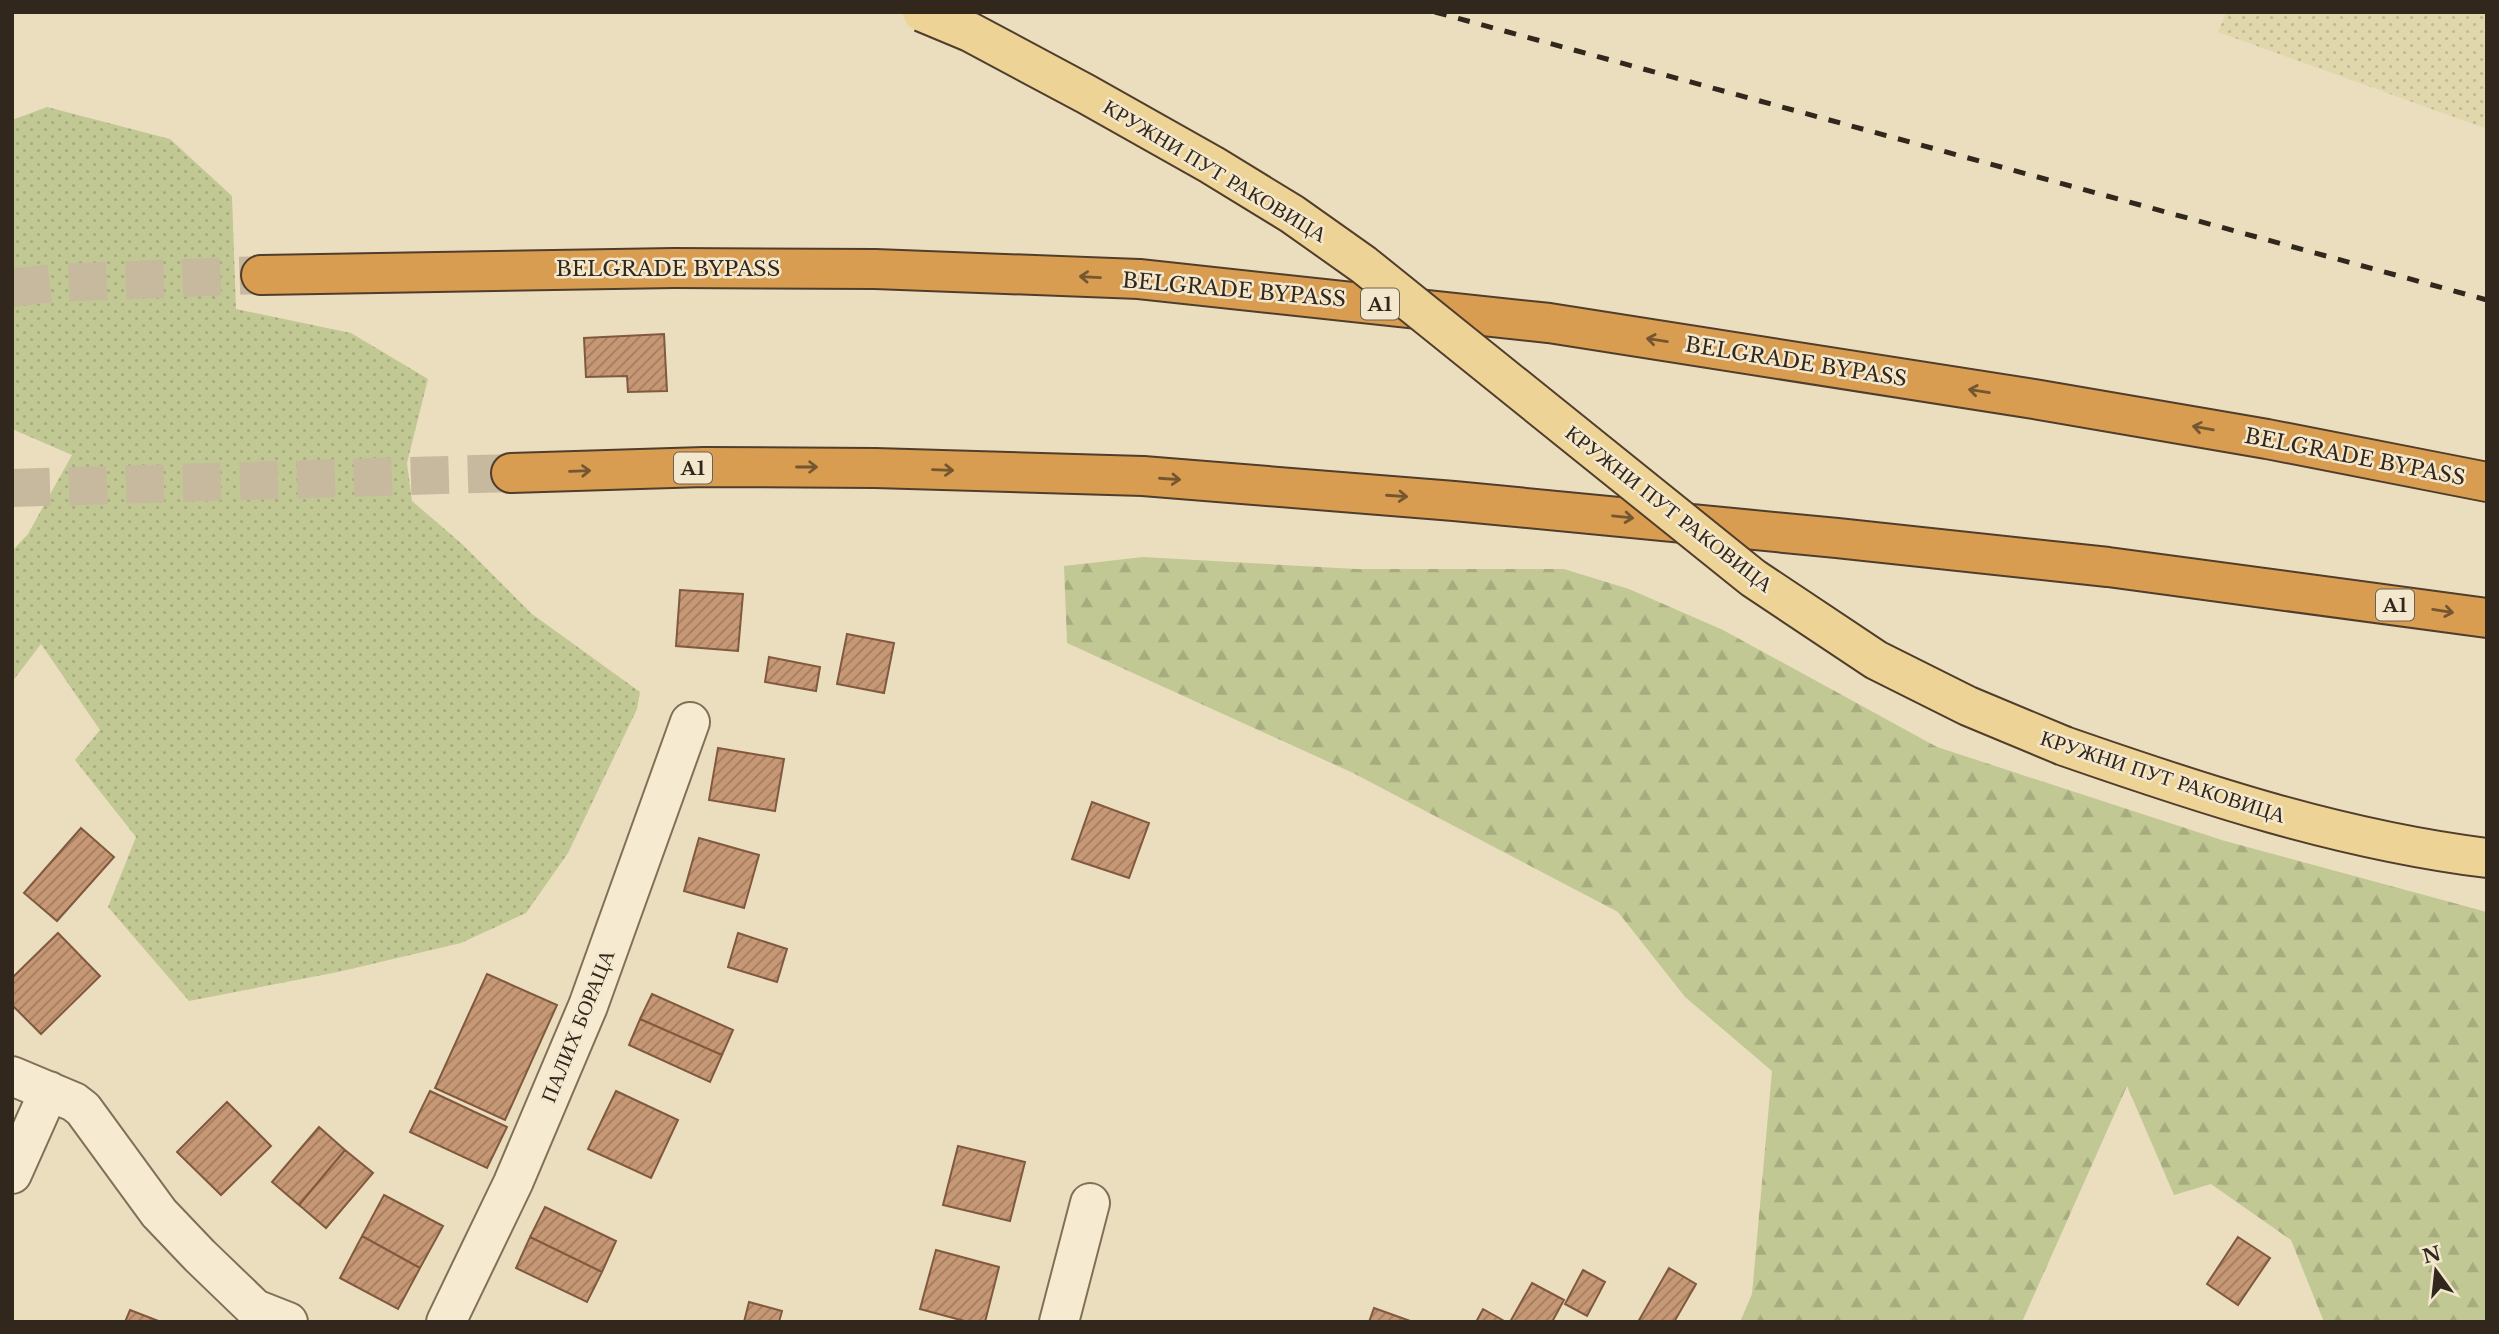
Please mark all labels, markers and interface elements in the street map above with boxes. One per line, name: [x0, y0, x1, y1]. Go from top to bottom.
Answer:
street label: КРУЖНИ ПУТ РАКОВИЦА: [1098, 94, 1332, 249]
street label: BELGRADE BYPASS: [556, 256, 780, 282]
street label: BELGRADE BYPASS: [1121, 267, 1347, 313]
one-way arrow: [1080, 270, 1102, 283]
road number: A1: [1361, 288, 1399, 320]
street label: BELGRADE BYPASS: [1683, 332, 1909, 392]
one-way arrow: [1646, 333, 1669, 346]
one-way arrow: [1968, 384, 1991, 397]
street label: КРУЖНИ ПУТ РАКОВИЦА: [1560, 420, 1779, 599]
one-way arrow: [2192, 421, 2215, 434]
street label: BELGRADE BYPASS: [2242, 423, 2468, 491]
road number: A1: [674, 453, 712, 484]
one-way arrow: [795, 460, 818, 474]
one-way arrow: [931, 463, 954, 476]
one-way arrow: [568, 465, 591, 478]
one-way arrow: [1158, 473, 1181, 486]
one-way arrow: [1385, 490, 1408, 503]
one-way arrow: [1612, 511, 1634, 524]
road number: A1: [2376, 590, 2414, 620]
one-way arrow: [2431, 605, 2454, 618]
street label: КРУЖНИ ПУТ РАКОВИЦА: [2037, 725, 2290, 829]
street label: ПАЛИХ БОРАЦА: [536, 945, 621, 1106]
north arrow: [2401, 1236, 2471, 1306]
text: N: [2420, 1242, 2443, 1268]

